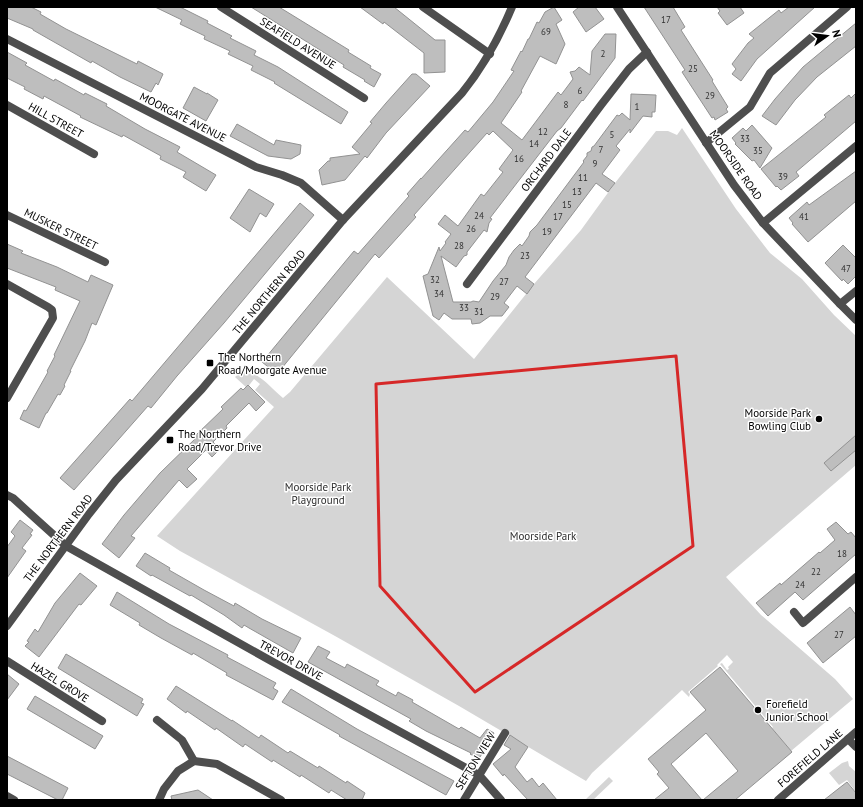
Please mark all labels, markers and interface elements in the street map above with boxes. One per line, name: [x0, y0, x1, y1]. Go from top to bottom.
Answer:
street label: SEAFIELD AVENUE: [257, 14, 339, 72]
house number: 17: [661, 14, 671, 25]
north arrow: [807, 16, 847, 56]
house number: 69: [541, 26, 551, 37]
text: N: [829, 28, 844, 39]
house number: 2: [601, 48, 606, 59]
house number: 25: [688, 63, 698, 74]
house number: 6: [578, 85, 583, 96]
street label: MOORGATE AVENUE: [137, 89, 229, 145]
house number: 29: [705, 90, 715, 101]
street label: HILL STREET: [26, 99, 86, 141]
house number: 8: [564, 99, 569, 110]
house number: 1: [635, 101, 640, 112]
street label: ORCHARD DALE: [518, 126, 574, 194]
house number: 12: [538, 126, 548, 137]
street label: MOORSIDE ROAD: [707, 127, 765, 203]
house number: 5: [610, 129, 615, 140]
house number: 33: [740, 133, 750, 144]
house number: 14: [529, 138, 539, 149]
house number: 7: [599, 144, 604, 155]
house number: 35: [753, 145, 763, 156]
house number: 16: [514, 153, 524, 164]
house number: 9: [593, 158, 598, 169]
house number: 39: [778, 171, 788, 182]
house number: 11: [578, 172, 588, 183]
house number: 13: [572, 186, 582, 197]
house number: 15: [562, 199, 572, 210]
street label: MUSKER STREET: [22, 205, 100, 253]
house number: 24: [474, 210, 484, 221]
house number: 17: [553, 211, 563, 222]
house number: 41: [799, 211, 809, 222]
house number: 26: [466, 223, 476, 234]
house number: 19: [542, 226, 552, 237]
house number: 28: [454, 240, 464, 251]
street label: THE NORTHERN ROAD: [229, 247, 309, 337]
house number: 23: [520, 250, 530, 261]
house number: 47: [841, 263, 851, 274]
house number: 32: [430, 274, 440, 285]
house number: 27: [499, 276, 509, 287]
house number: 34: [434, 288, 444, 299]
house number: 29: [490, 291, 500, 302]
house number: 33: [459, 302, 469, 313]
house number: 31: [474, 306, 484, 317]
place label: The Northern Road/Moorgate Avenue: [218, 350, 327, 377]
marker: The Northern Road/Moorgate Avenue: [205, 358, 215, 368]
place label: Moorside Park Bowling Club: [745, 406, 812, 433]
marker: Moorside Park Bowling Club: [814, 414, 824, 424]
place label: The Northern Road/Trevor Drive: [178, 427, 262, 454]
marker: The Northern Road/Trevor Drive: [165, 435, 175, 445]
park label: Moorside Park Playground: [285, 480, 352, 507]
street label: THE NORTHERN ROAD: [20, 491, 96, 585]
park label: Moorside Park: [510, 529, 577, 543]
house number: 18: [837, 548, 847, 559]
house number: 22: [811, 566, 821, 577]
house number: 24: [795, 579, 805, 590]
house number: 27: [834, 629, 844, 640]
street label: TREVOR DRIVE: [257, 637, 325, 683]
street label: HAZEL GROVE: [28, 659, 92, 705]
place label: Forefield Junior School: [765, 697, 829, 724]
marker: Forefield Junior School: [753, 705, 763, 715]
street label: FOREFIELD LANE: [775, 726, 846, 790]
street label: SEFTON VIEW: [452, 729, 499, 792]

